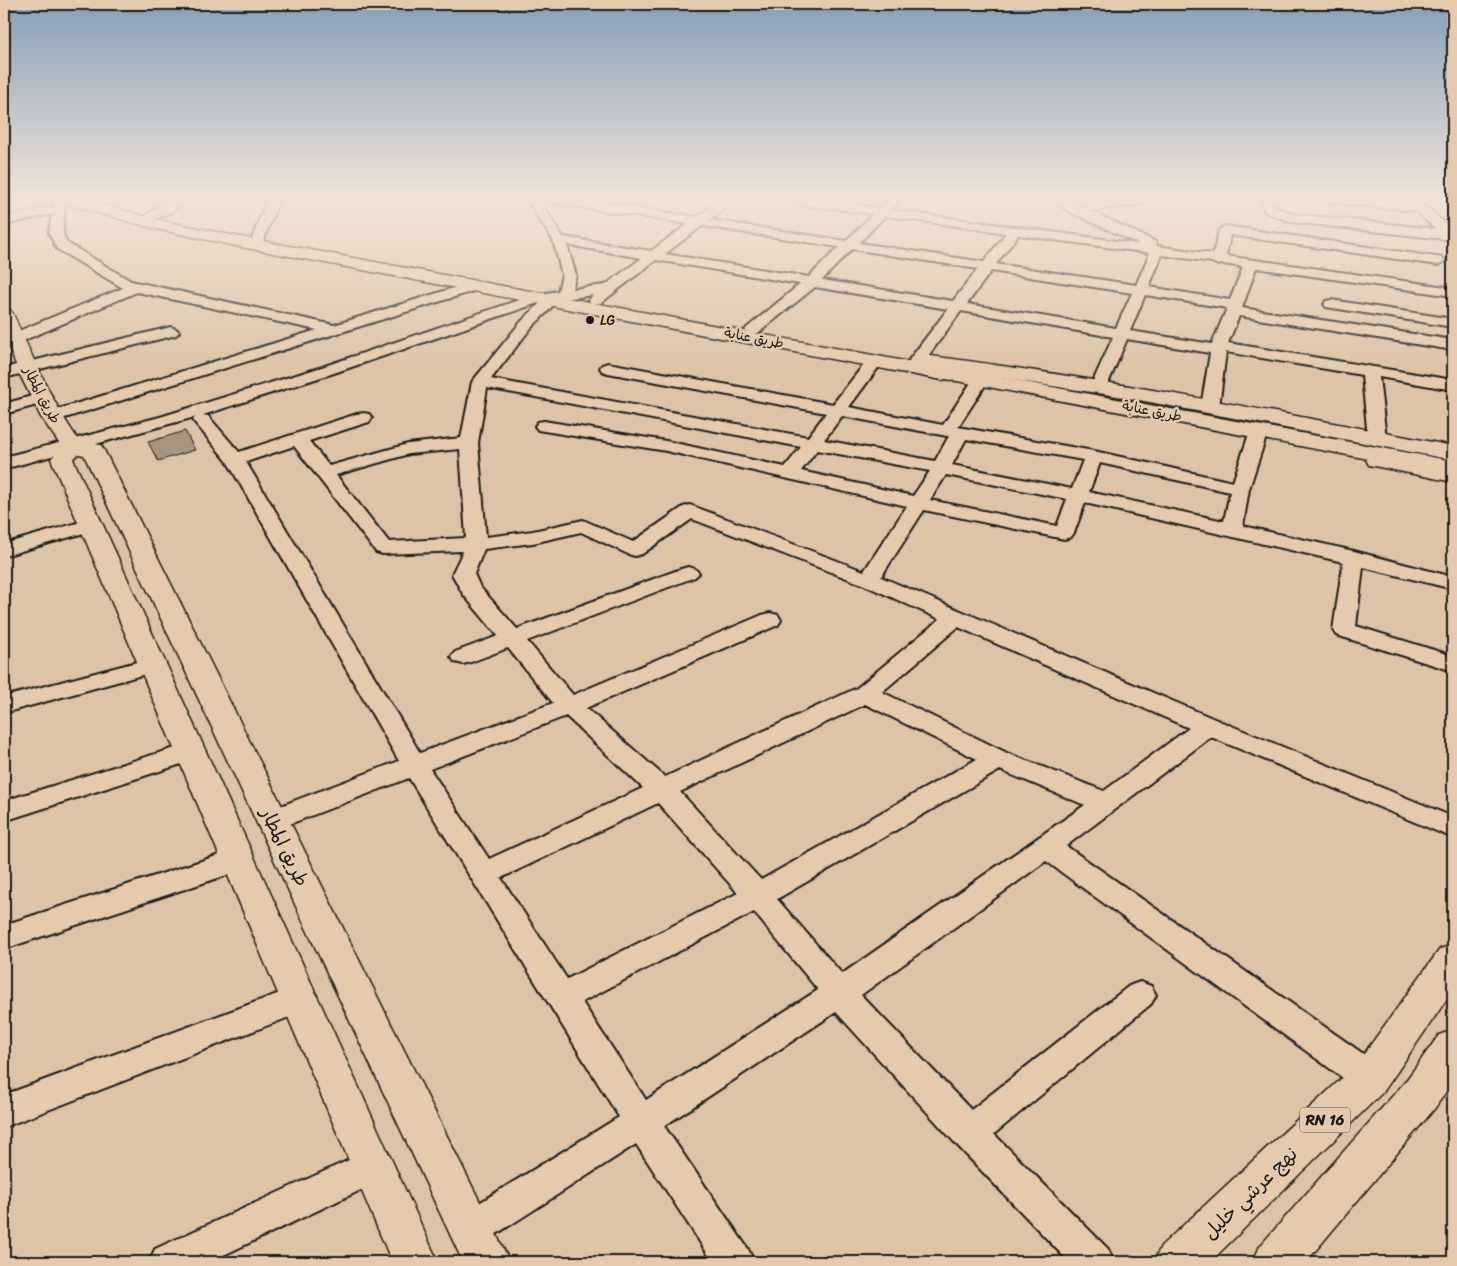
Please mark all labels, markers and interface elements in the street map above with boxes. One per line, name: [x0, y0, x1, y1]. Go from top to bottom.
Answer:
place label: LG: [600, 308, 615, 333]
marker: LG: [584, 314, 596, 326]
street label: طريق عنابة: [722, 320, 786, 356]
street label: طريق المطار: [16, 361, 68, 428]
street label: طريق عنابة: [1120, 393, 1184, 429]
street label: طريق المطار: [251, 800, 318, 892]
road number: RN 16: [1300, 1108, 1350, 1132]
street label: نهج عرشي خليل: [1194, 1139, 1306, 1247]

